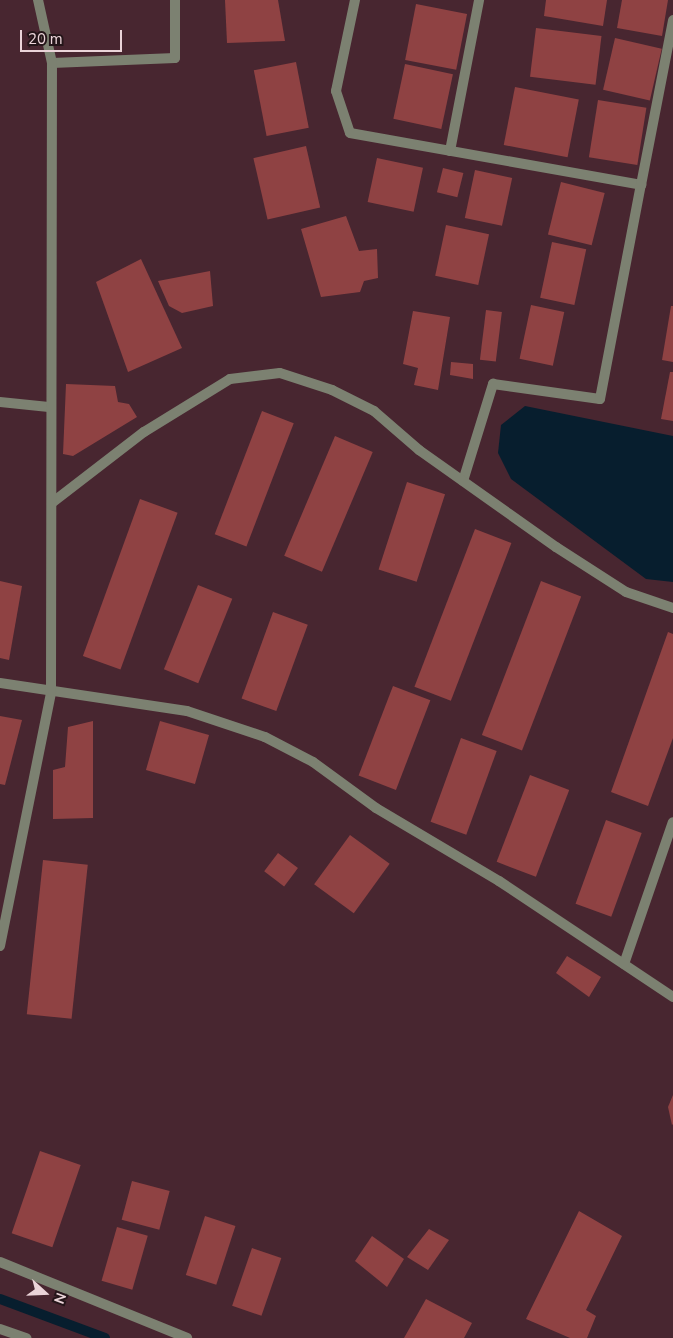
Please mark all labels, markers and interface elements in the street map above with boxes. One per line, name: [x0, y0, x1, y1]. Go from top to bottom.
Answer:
scale bar: [22, 20, 125, 52]
text: 20 m: [28, 29, 63, 49]
north arrow: [20, 1268, 70, 1318]
text: N: [49, 1290, 70, 1306]

